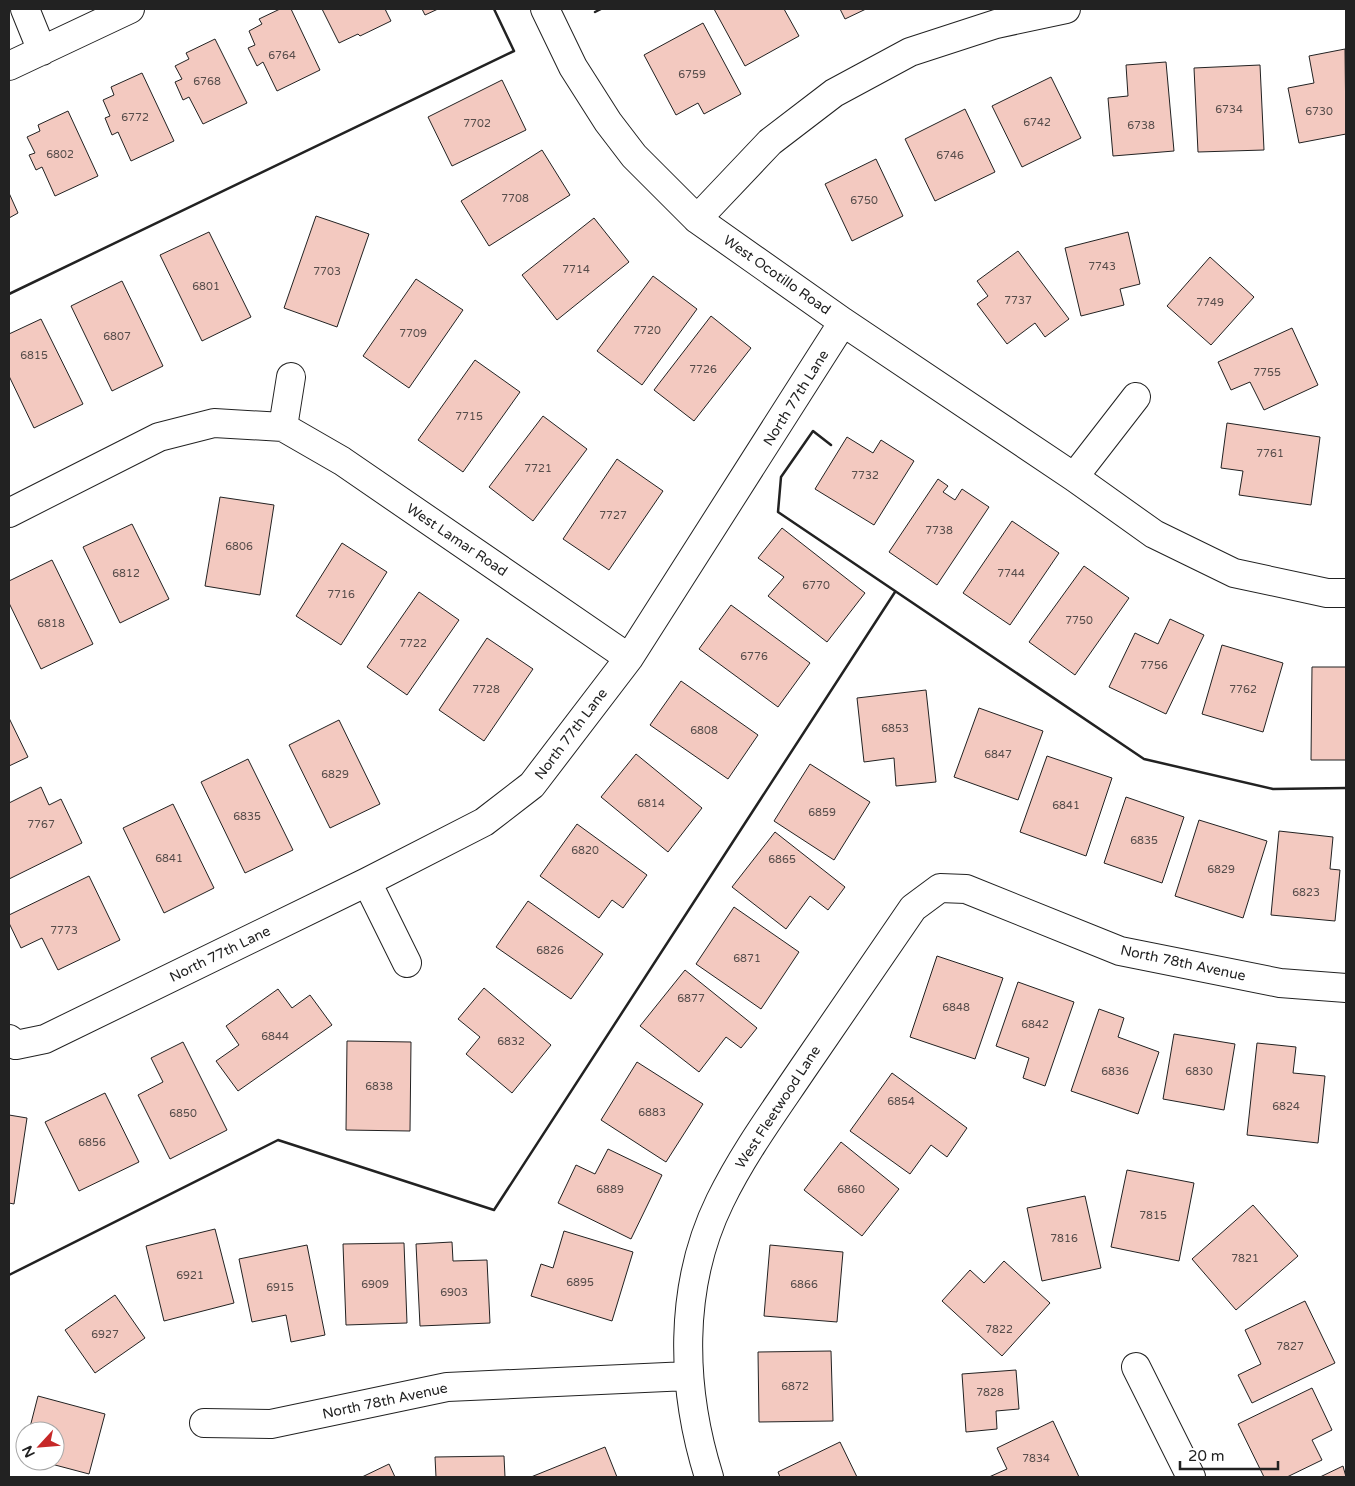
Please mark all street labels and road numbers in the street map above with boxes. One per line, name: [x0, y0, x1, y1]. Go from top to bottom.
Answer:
street label: West Ocotillo Road: [720, 232, 834, 318]
street label: North 77th Lane: [760, 347, 832, 449]
street label: West Lamar Road: [403, 500, 511, 580]
street label: North 77th Lane: [531, 685, 611, 783]
street label: North 77th Lane: [167, 922, 273, 986]
street label: North 78th Avenue: [1119, 941, 1247, 985]
street label: West Fleetwood Lane: [732, 1042, 824, 1172]
street label: North 78th Avenue: [321, 1379, 449, 1423]

